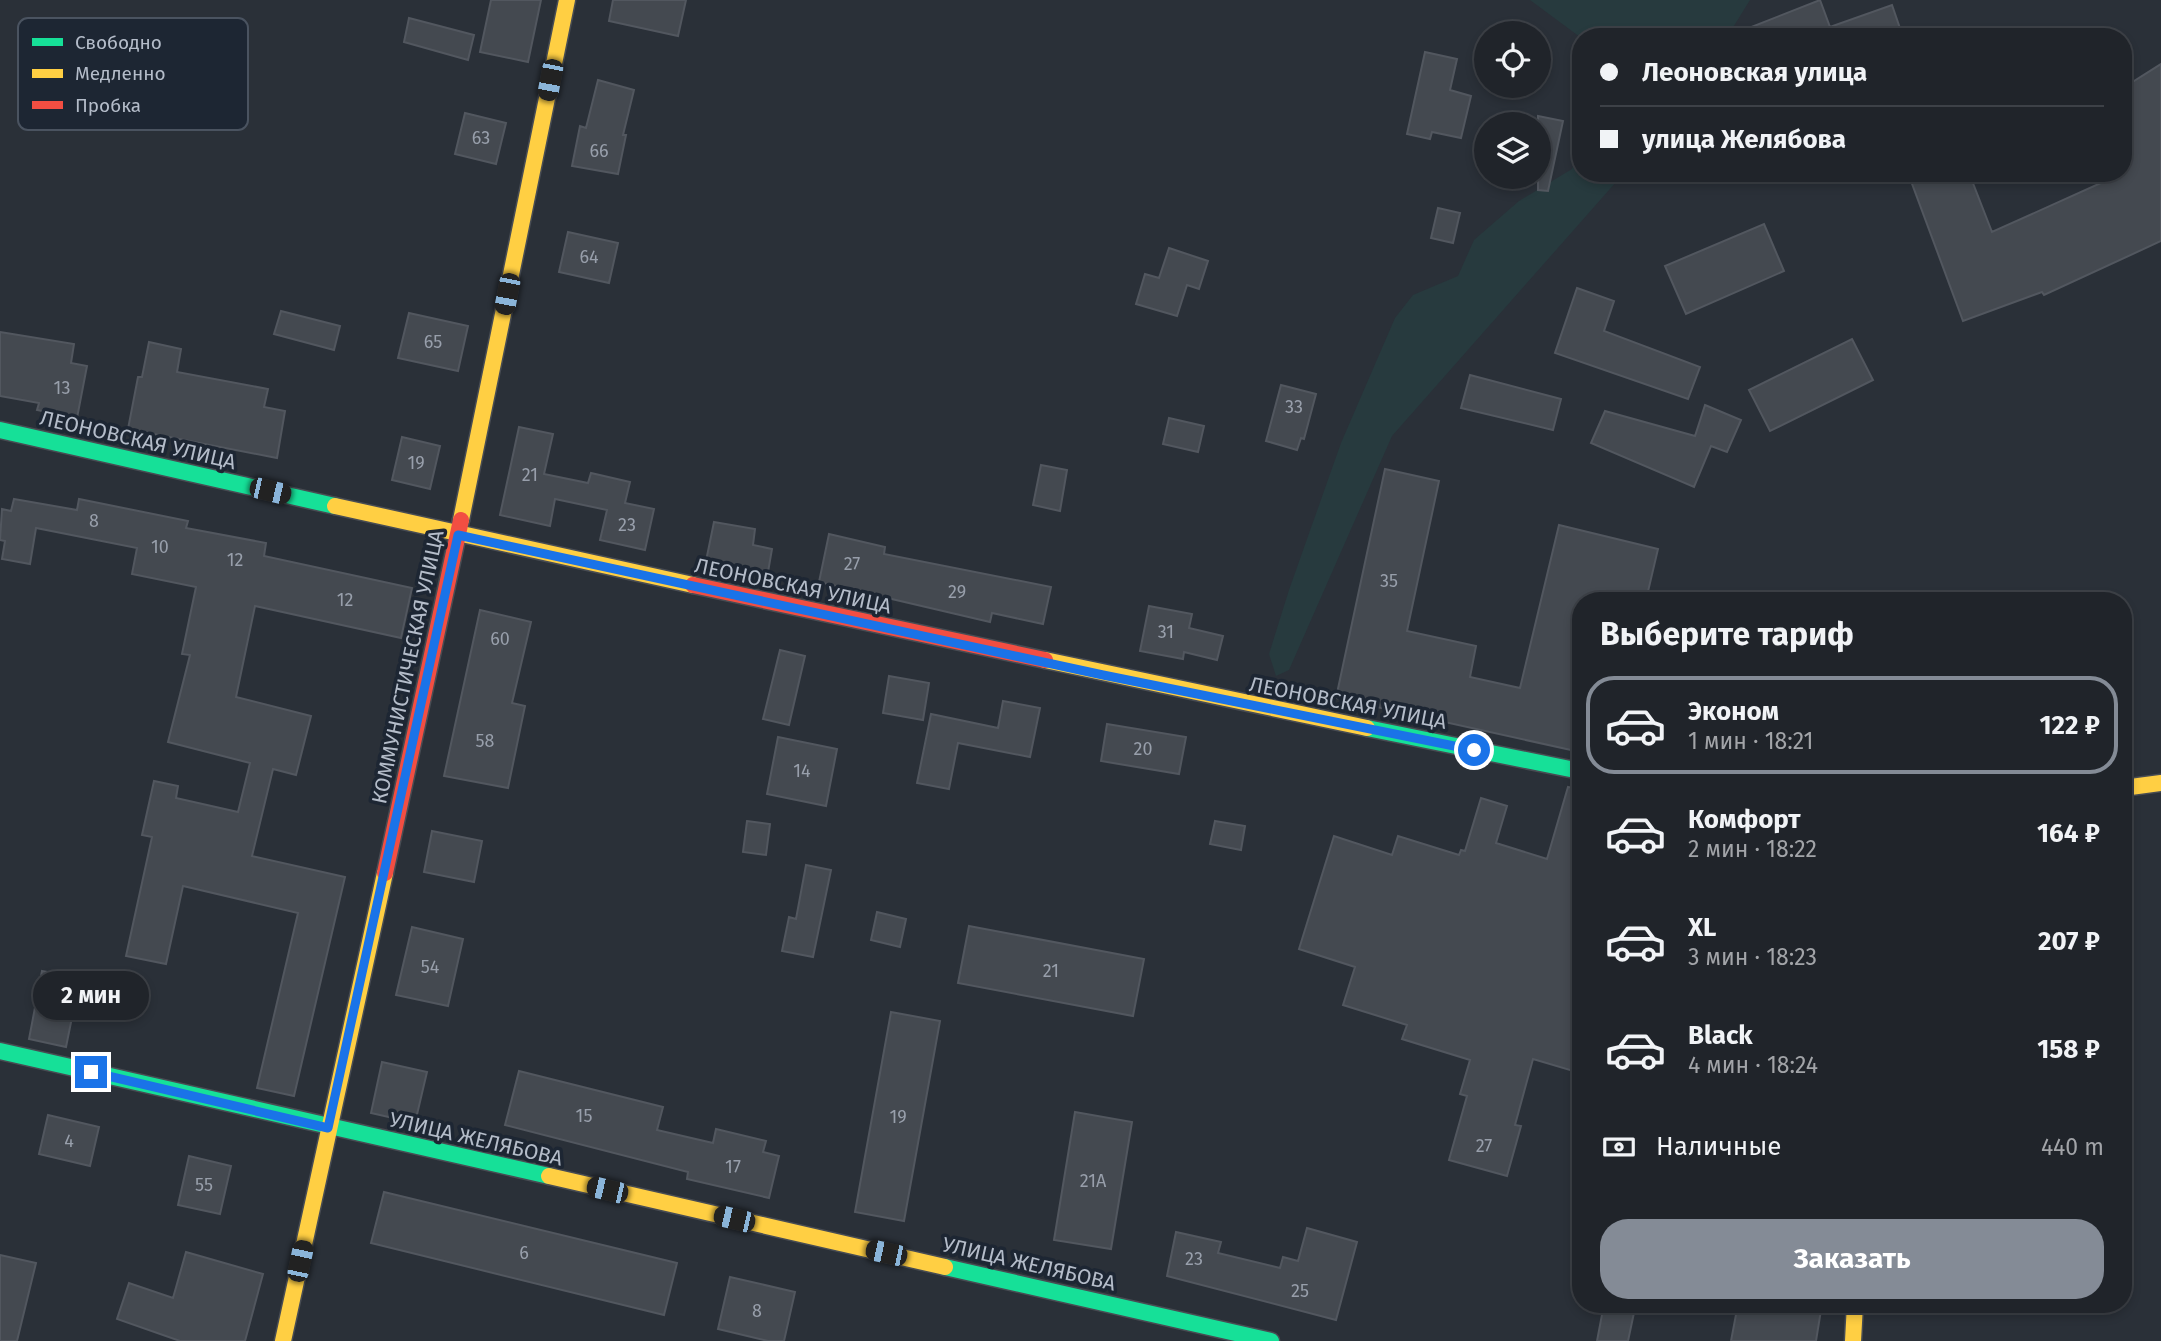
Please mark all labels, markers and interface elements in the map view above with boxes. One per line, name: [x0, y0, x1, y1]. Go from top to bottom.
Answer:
legend: [18, 18, 248, 130]
map controls: [1474, 21, 1551, 189]
button: locate: [1474, 21, 1551, 98]
text: Свободно: [75, 31, 162, 54]
car: [536, 57, 565, 103]
text: Леоновская улица: [1642, 57, 1867, 88]
text: Медленно: [75, 62, 166, 85]
text: Пробка: [75, 94, 141, 117]
button: layers: [1474, 112, 1551, 189]
text: улица Желябова: [1642, 124, 1846, 155]
house number: 63: [472, 127, 490, 149]
house number: 66: [589, 140, 609, 162]
house number: 64: [579, 246, 599, 268]
car: [493, 271, 522, 317]
house number: 65: [424, 331, 442, 353]
house number: 13: [54, 377, 70, 399]
house number: 33: [1285, 396, 1303, 418]
street label: ЛЕОНОВСКАЯ УЛИЦА: [37, 405, 239, 475]
house number: 19: [407, 452, 425, 474]
house number: 21: [522, 464, 538, 486]
car: [248, 476, 293, 506]
house number: 8: [89, 510, 99, 532]
house number: 23: [618, 514, 636, 536]
street label: КОММУНИСТИЧЕСКАЯ УЛИЦА: [366, 528, 450, 806]
house number: 10: [151, 536, 169, 558]
house number: 12: [227, 549, 243, 571]
street label: ЛЕОНОВСКАЯ УЛИЦА: [692, 552, 894, 620]
house number: 27: [844, 553, 860, 575]
house number: 35: [1380, 570, 1398, 592]
house number: 29: [948, 581, 966, 603]
house number: 12: [337, 589, 353, 611]
text: Выберите тариф: [1600, 615, 1854, 653]
house number: 31: [1158, 621, 1174, 643]
house number: 60: [490, 628, 510, 650]
street label: ЛЕОНОВСКАЯ УЛИЦА: [1247, 671, 1449, 735]
icon: car: [1604, 694, 1667, 757]
text: Эконом: [1688, 696, 1779, 727]
text: 122 ₽: [2039, 710, 2100, 741]
text: 1 мин · 18:21: [1688, 727, 1814, 755]
house number: 58: [476, 730, 495, 752]
route start: [1458, 734, 1490, 766]
house number: 20: [1134, 738, 1152, 760]
house number: 14: [793, 760, 811, 782]
icon: car: [1604, 802, 1667, 865]
text: Комфорт: [1688, 804, 1801, 835]
text: 164 ₽: [2037, 818, 2100, 849]
text: 2 мин · 18:22: [1688, 835, 1817, 863]
icon: car: [1604, 910, 1667, 973]
text: XL: [1688, 912, 1716, 943]
text: 207 ₽: [2038, 926, 2100, 957]
text: 3 мин · 18:23: [1688, 943, 1817, 971]
house number: 54: [421, 956, 440, 978]
house number: 21: [1043, 960, 1059, 982]
callout: 2 мин: [33, 970, 149, 1020]
text: 2 мин: [61, 981, 121, 1009]
icon: car: [1604, 1018, 1667, 1081]
text: Black: [1688, 1020, 1753, 1051]
text: 158 ₽: [2037, 1034, 2100, 1065]
text: 4 мин · 18:24: [1688, 1051, 1818, 1079]
route end: [75, 1056, 107, 1088]
house number: 15: [576, 1105, 592, 1127]
street label: УЛИЦА ЖЕЛЯБОВА: [387, 1106, 565, 1172]
house number: 19: [889, 1106, 907, 1128]
icon: cash: [1600, 1128, 1638, 1166]
house number: 4: [64, 1130, 74, 1152]
text: Наличные: [1656, 1131, 1781, 1162]
text: 440 m: [2041, 1133, 2104, 1161]
house number: 27: [1476, 1135, 1492, 1157]
house number: 17: [725, 1156, 741, 1178]
house number: 21А: [1080, 1170, 1107, 1192]
house number: 55: [195, 1174, 213, 1196]
car: [585, 1175, 630, 1205]
car: [712, 1204, 757, 1234]
button: Заказать: [1600, 1219, 2104, 1299]
street label: УЛИЦА ЖЕЛЯБОВА: [940, 1231, 1118, 1297]
car: [286, 1238, 315, 1284]
car: [864, 1238, 909, 1268]
house number: 6: [519, 1242, 529, 1264]
house number: 23: [1185, 1248, 1203, 1270]
house number: 25: [1291, 1280, 1309, 1302]
house number: 8: [752, 1300, 762, 1322]

